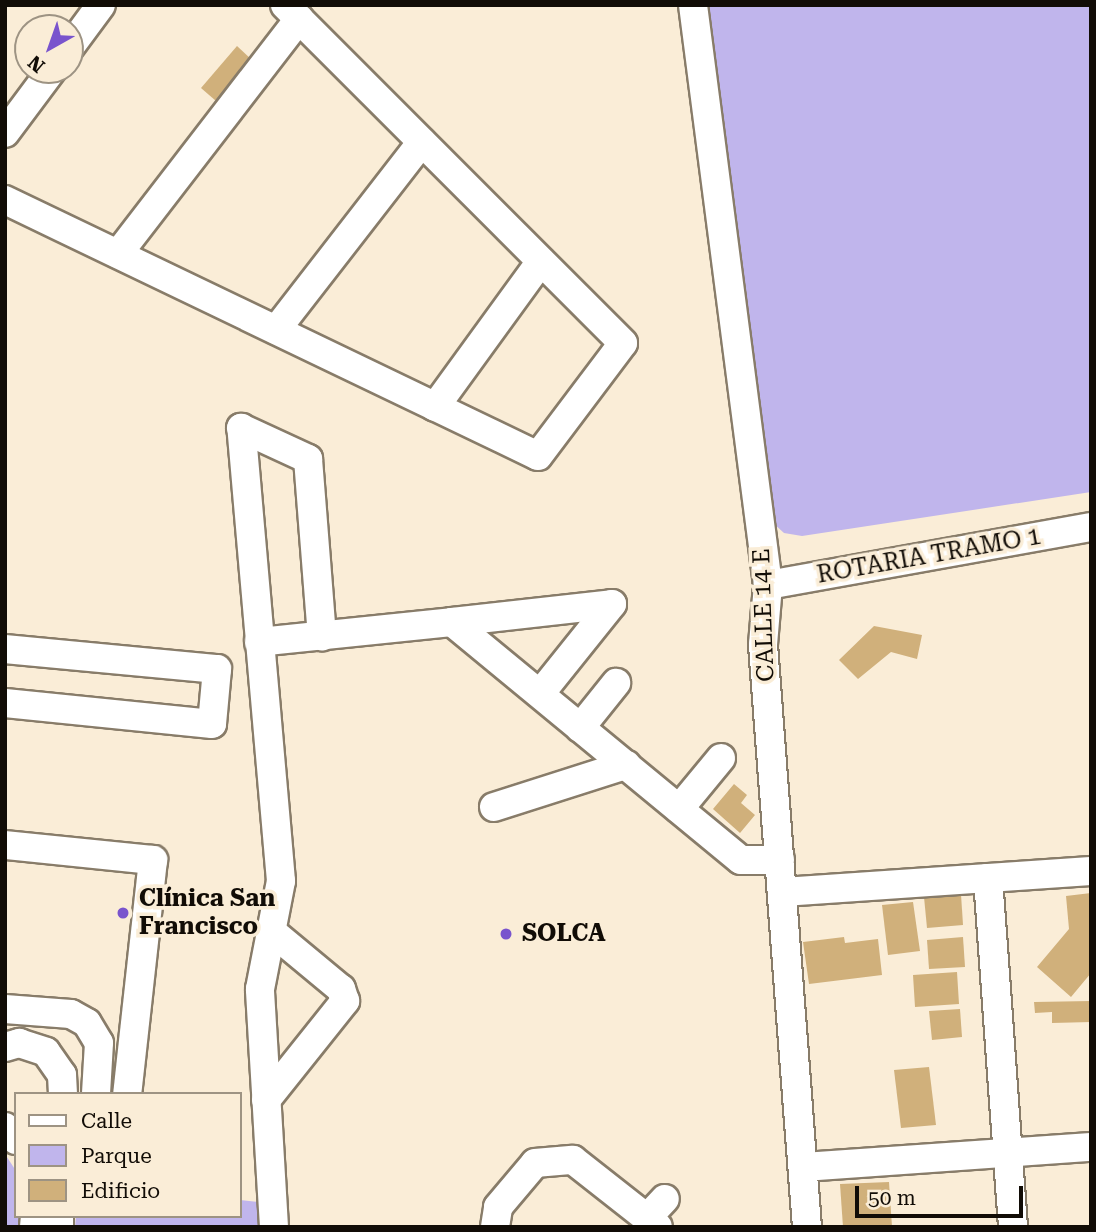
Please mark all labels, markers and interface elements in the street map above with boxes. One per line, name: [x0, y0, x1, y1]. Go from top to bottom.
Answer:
north arrow: [14, 14, 84, 84]
text: N: [23, 50, 49, 77]
street label: ROTARIA TRAMO 1: [815, 522, 1043, 590]
street label: CALLE 14 E: [747, 548, 781, 682]
place label: Clínica San Francisco: [139, 885, 275, 941]
marker: Clínica San Francisco: [113, 903, 133, 923]
place label: SOLCA: [522, 920, 606, 948]
marker: SOLCA: [496, 924, 516, 944]
legend: [14, 1092, 242, 1218]
text: Calle: [81, 1109, 132, 1133]
text: Parque: [81, 1144, 152, 1168]
scale bar: [858, 1172, 1026, 1216]
text: Edificio: [81, 1179, 160, 1203]
text: 50 m: [868, 1186, 916, 1210]

